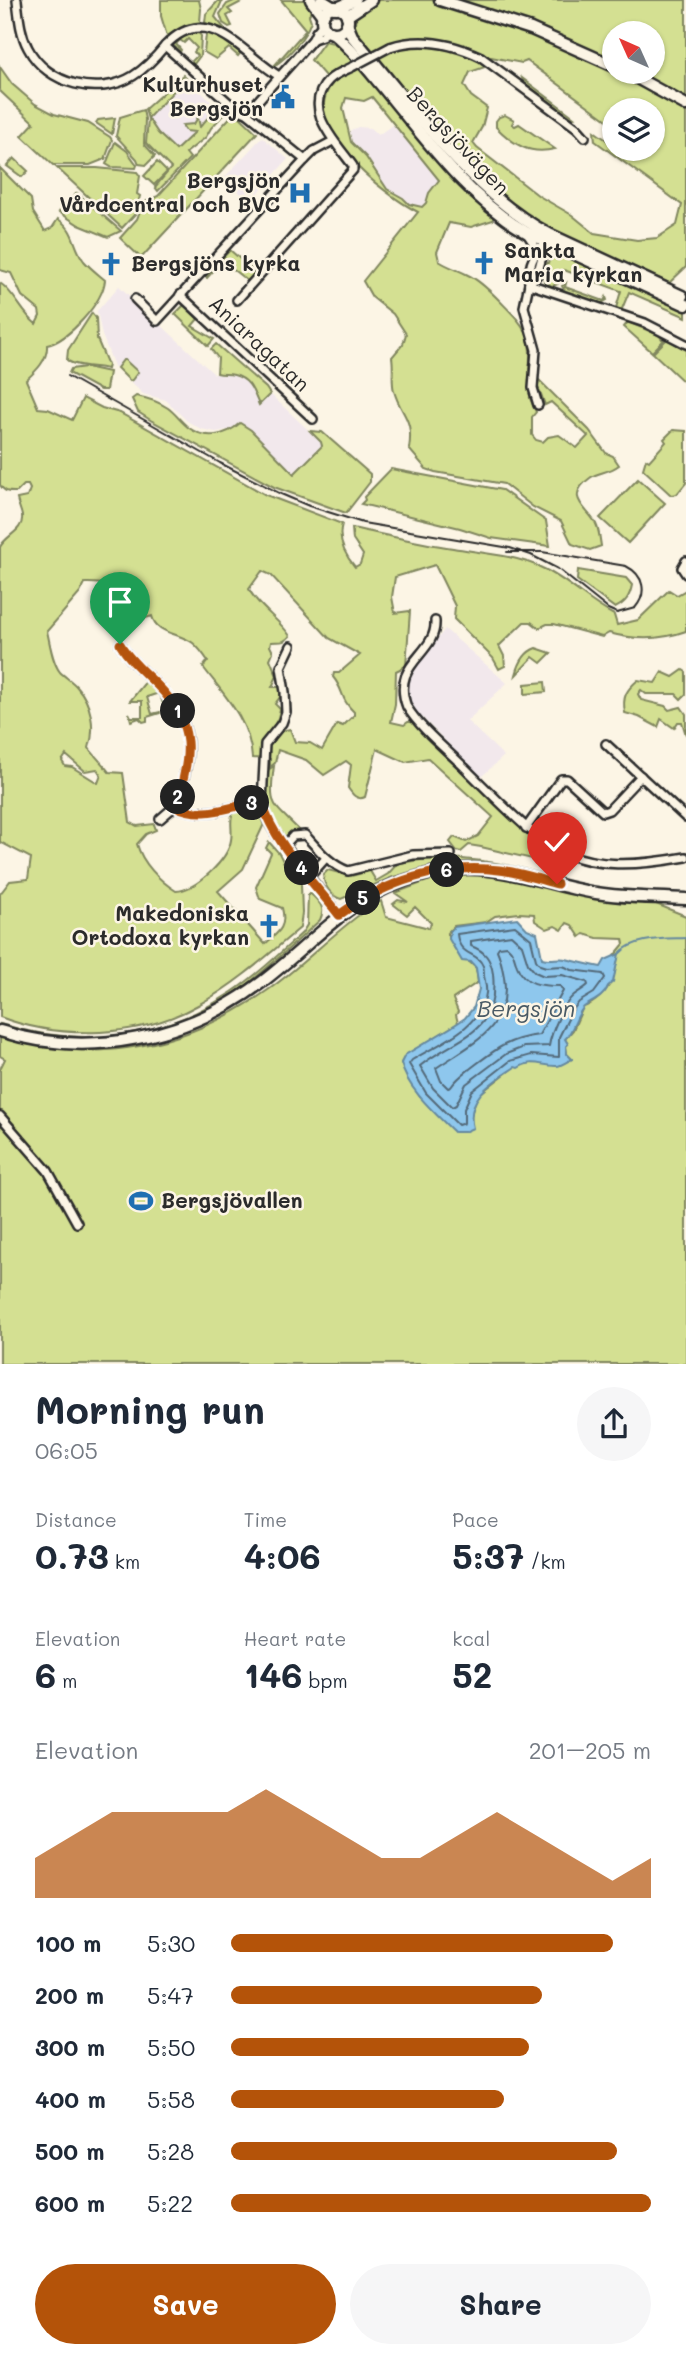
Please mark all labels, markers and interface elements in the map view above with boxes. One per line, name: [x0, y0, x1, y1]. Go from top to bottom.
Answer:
north arrow: [602, 21, 665, 84]
map controls: [602, 21, 665, 161]
place label: Kulturhuset Bergsjön: [143, 70, 263, 121]
street label: Bergsjövägen: [402, 80, 516, 200]
public building icon: Kulturhuset Bergsjön: [269, 83, 297, 111]
button: layers: [602, 98, 665, 161]
place label: Bergsjön Vårdcentral och BVC: [59, 166, 280, 217]
hospital icon: Bergsjön Vårdcentral och BVC: [286, 179, 314, 207]
place label: Sankta Maria kyrkan: [504, 236, 642, 288]
place label: Bergsjöns kyrka: [131, 249, 300, 277]
church icon: Sankta Maria kyrkan: [470, 249, 498, 277]
church icon: Bergsjöns kyrka: [97, 250, 125, 278]
street label: Aniaragatan: [204, 289, 316, 397]
pin: [90, 572, 150, 644]
icon: arrive: [101, 583, 139, 621]
pin: 1: [160, 694, 196, 728]
text: 1: [173, 698, 182, 723]
pin: 2: [160, 780, 196, 814]
text: 2: [172, 784, 183, 809]
pin: 3: [234, 786, 270, 820]
text: 3: [246, 790, 257, 815]
pin: [527, 812, 587, 884]
icon: check: [538, 823, 576, 861]
pin: 4: [284, 850, 320, 886]
pin: 6: [430, 852, 464, 888]
text: 4: [295, 855, 308, 880]
text: 6: [441, 857, 452, 882]
pin: 5: [346, 880, 380, 916]
text: 5: [357, 885, 368, 910]
place label: Makedoniska Ortodoxa kyrkan: [71, 899, 249, 951]
church icon: Makedoniska Ortodoxa kyrkan: [255, 912, 283, 940]
water label: Bergsjön: [477, 993, 575, 1023]
place label: Bergsjövallen: [161, 1186, 303, 1213]
sports icon: Bergsjövallen: [127, 1187, 155, 1215]
text: Morning run: [35, 1384, 265, 1434]
button: share: [577, 1387, 651, 1461]
text: 06:05: [35, 1435, 98, 1465]
text: Distance: [35, 1507, 117, 1532]
text: Time: [244, 1507, 287, 1532]
text: Pace: [452, 1507, 499, 1532]
text: 0.73: [35, 1532, 109, 1578]
text: 4:06: [244, 1532, 321, 1578]
text: 5:37: [452, 1532, 524, 1578]
text: km: [109, 1549, 140, 1574]
text: /km: [524, 1549, 566, 1574]
text: Elevation: [35, 1626, 120, 1651]
text: Heart rate: [244, 1626, 346, 1651]
text: kcal: [452, 1626, 490, 1651]
text: 6: [35, 1651, 56, 1697]
text: 146: [244, 1651, 303, 1697]
text: 52: [452, 1651, 492, 1697]
text: m: [56, 1668, 77, 1693]
text: bpm: [303, 1668, 348, 1693]
text: Elevation: [35, 1735, 138, 1765]
text: 201–205 m: [529, 1735, 651, 1765]
text: 100 m: [35, 1928, 101, 1958]
text: 5:30: [147, 1928, 195, 1958]
text: 200 m: [35, 1980, 104, 2010]
text: 5:47: [147, 1980, 194, 2010]
text: 300 m: [35, 2032, 105, 2062]
text: 5:50: [147, 2032, 195, 2062]
text: 400 m: [35, 2084, 106, 2114]
text: 5:58: [147, 2084, 195, 2114]
text: 500 m: [35, 2136, 105, 2166]
text: 5:28: [147, 2136, 194, 2166]
text: 600 m: [35, 2188, 105, 2218]
text: 5:22: [147, 2188, 193, 2218]
button: Save: [35, 2264, 336, 2344]
button: Share: [350, 2264, 651, 2344]

